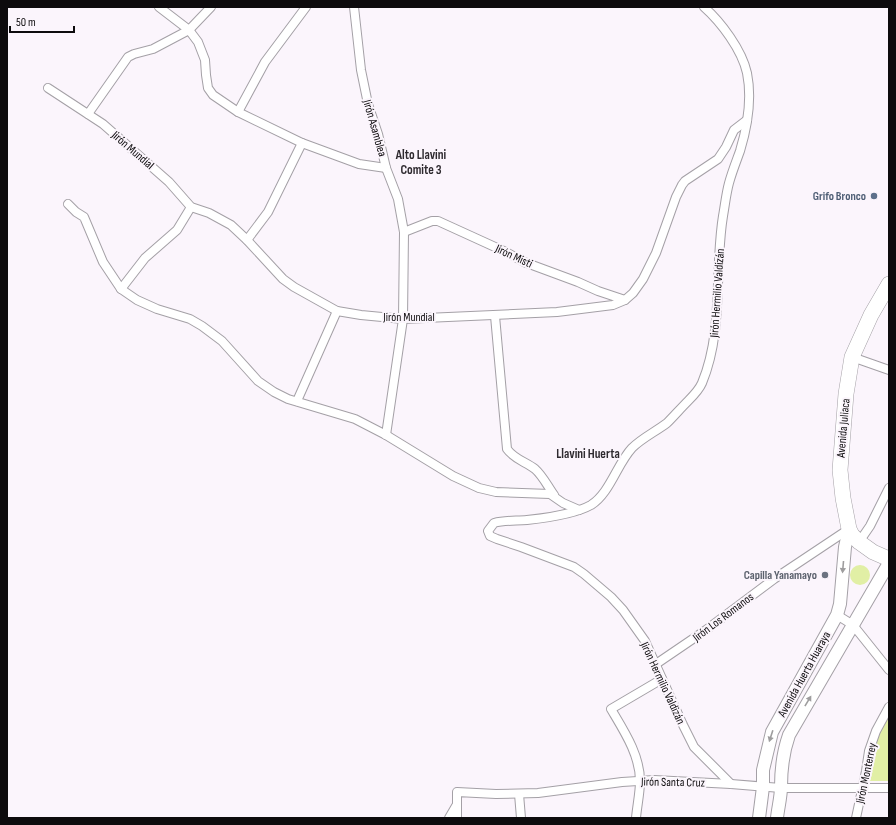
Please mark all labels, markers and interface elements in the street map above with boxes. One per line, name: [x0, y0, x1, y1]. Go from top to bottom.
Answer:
scale bar: [10, 8, 74, 34]
text: 50 m: [16, 15, 36, 30]
street label: Jirón Asamblea: [359, 97, 390, 159]
street label: Jirón Mundial: [108, 127, 157, 173]
district label: Alto Llavini Comite 3: [395, 147, 447, 178]
place label: Grifo Bronco: [813, 189, 866, 204]
marker: Grifo Bronco: [869, 191, 879, 201]
street label: Jirón Misti: [492, 241, 535, 272]
street label: Jirón Hermilio Valdizán: [707, 248, 728, 339]
street label: Jirón Mundial: [382, 310, 435, 325]
street label: Avenida Juliaca: [833, 397, 854, 459]
district label: Llavini Huerta: [556, 446, 620, 462]
one-way arrow: [840, 561, 846, 573]
place label: Capilla Yanamayo: [744, 568, 817, 583]
marker: Capilla Yanamayo: [820, 570, 830, 580]
street label: Jirón Los Romanos: [689, 590, 757, 646]
street label: Avenida Huerta Huaraya: [774, 629, 834, 721]
street label: Jirón Hermilio Valdizán: [637, 639, 688, 727]
one-way arrow: [805, 695, 812, 707]
one-way arrow: [768, 730, 774, 742]
street label: Jirón Monterrey: [853, 741, 880, 806]
street label: Jirón Santa Cruz: [640, 774, 706, 791]

